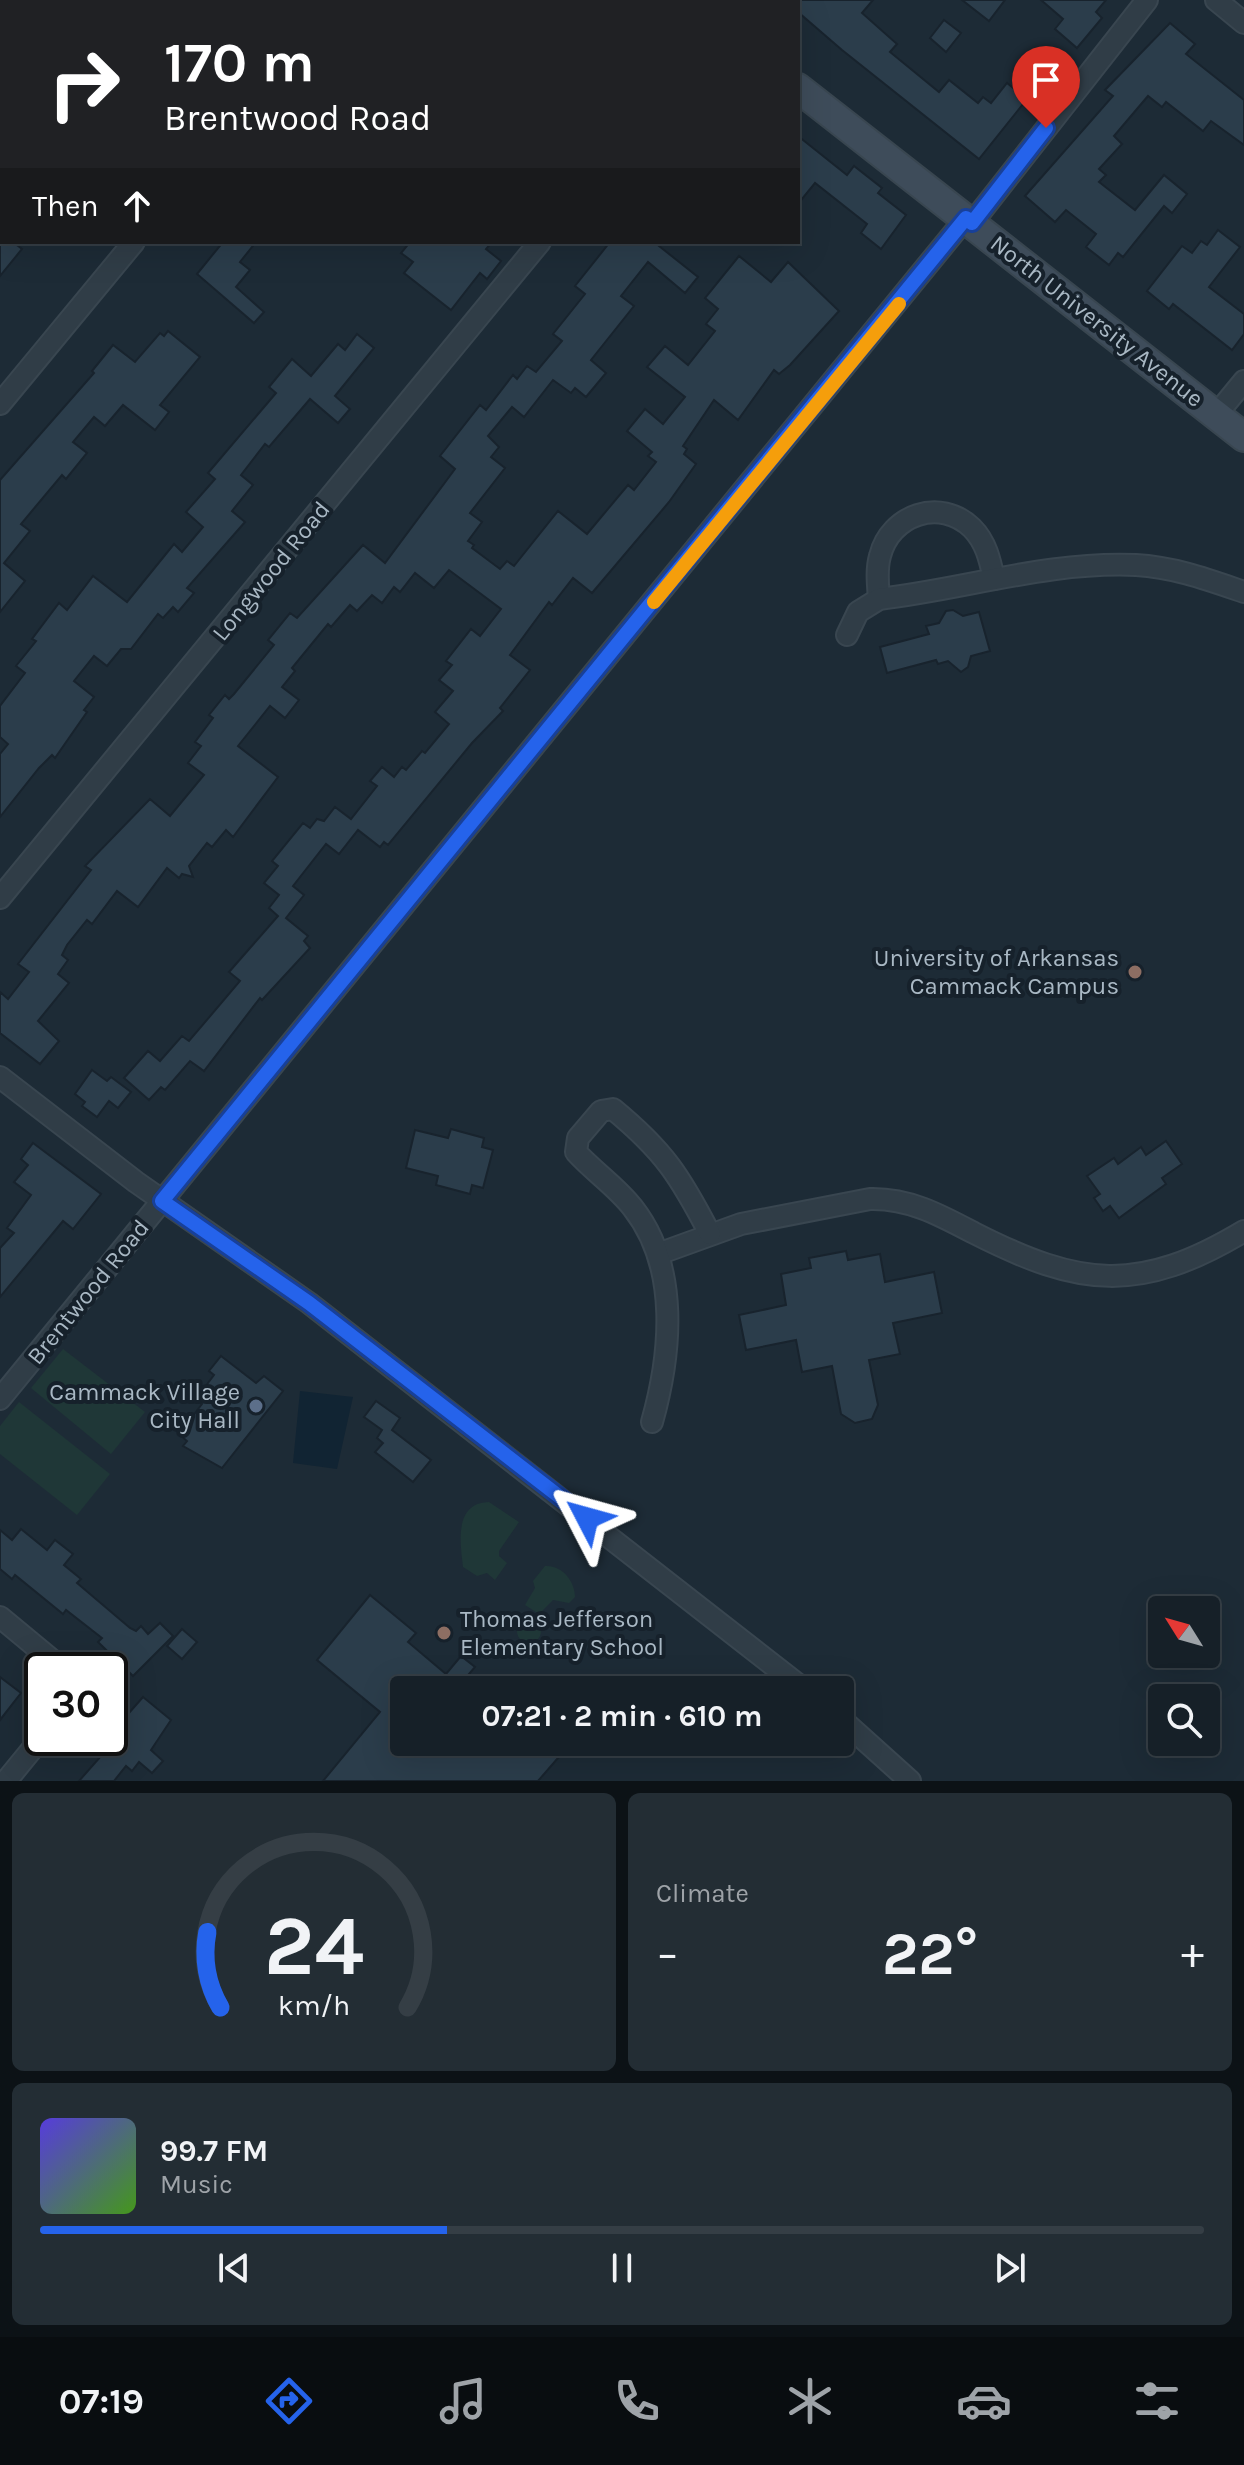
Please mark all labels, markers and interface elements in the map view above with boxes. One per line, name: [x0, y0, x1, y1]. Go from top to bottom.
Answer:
text: 170 m: [164, 30, 315, 95]
icon: right: [32, 32, 136, 136]
pin: [1012, 46, 1080, 128]
icon: arrive: [1024, 58, 1068, 102]
text: Brentwood Road: [164, 97, 431, 139]
icon: ahead: [115, 184, 159, 228]
text: Then: [32, 188, 99, 224]
street label: North University Avenue: [985, 229, 1209, 413]
street label: Longwood Road: [206, 496, 336, 646]
place label: University of Arkansas Cammack Campus: [874, 944, 1119, 1000]
marker: University of Arkansas Cammack Campus: [1126, 963, 1144, 981]
street label: Brentwood Road: [21, 1214, 155, 1370]
place label: Cammack Village City Hall: [49, 1378, 240, 1434]
marker: Cammack Village City Hall: [247, 1397, 265, 1415]
position arrow: [545, 1476, 629, 1560]
north arrow: [1148, 1596, 1220, 1668]
map controls: [1148, 1596, 1220, 1756]
place label: Thomas Jefferson Elementary School: [460, 1605, 664, 1661]
marker: Thomas Jefferson Elementary School: [435, 1624, 453, 1642]
speed limit sign: 30: [24, 1652, 128, 1756]
button: search: [1148, 1684, 1220, 1756]
text: 07:21 · 2 min · 610 m: [482, 1698, 762, 1734]
text: Climate: [656, 1878, 749, 1909]
text: 24: [264, 1898, 364, 1995]
text: 22°: [882, 1919, 978, 1989]
text: −: [656, 1928, 679, 1979]
text: +: [1181, 1928, 1204, 1979]
text: km/h: [278, 1989, 350, 2022]
text: 99.7 FM: [160, 2133, 268, 2169]
text: Music: [160, 2169, 233, 2200]
icon: previous: [212, 2246, 256, 2290]
icon: pause: [600, 2246, 644, 2290]
icon: next: [988, 2246, 1032, 2290]
icon: directions: [261, 2373, 317, 2429]
icon: music: [435, 2373, 491, 2429]
icon: phone: [609, 2373, 665, 2429]
icon: climate: [782, 2373, 838, 2429]
icon: car: [956, 2373, 1012, 2429]
icon: filters: [1129, 2373, 1185, 2429]
text: 07:19: [59, 2380, 144, 2422]

